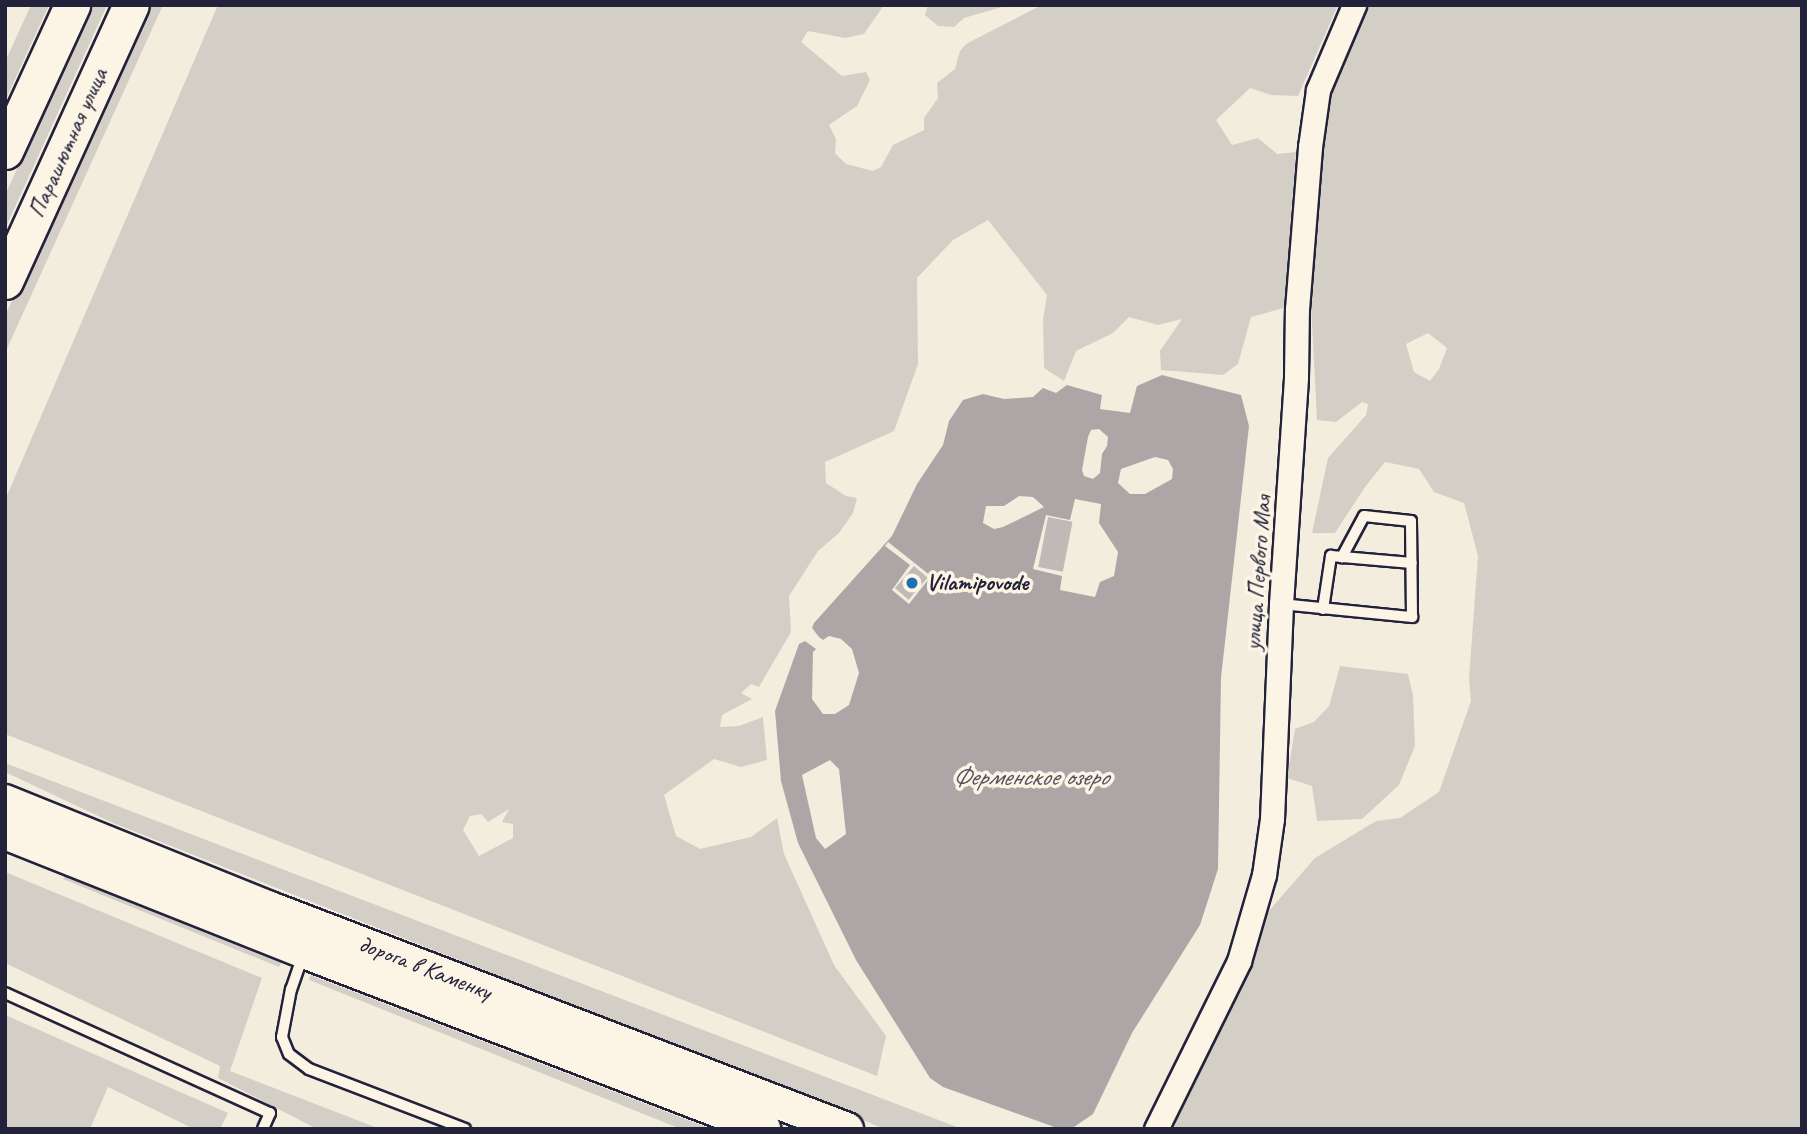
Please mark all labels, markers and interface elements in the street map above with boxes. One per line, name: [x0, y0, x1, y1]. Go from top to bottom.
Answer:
street label: Парашютная улица: [22, 63, 114, 223]
street label: улица Первого Мая: [1238, 495, 1278, 651]
place label: Vilamipovode: [926, 569, 1028, 597]
marker: Vilamipovode: [904, 575, 920, 591]
water label: Ферменское озеро: [952, 761, 1108, 793]
street label: дорога в Каменку: [355, 930, 495, 1006]

